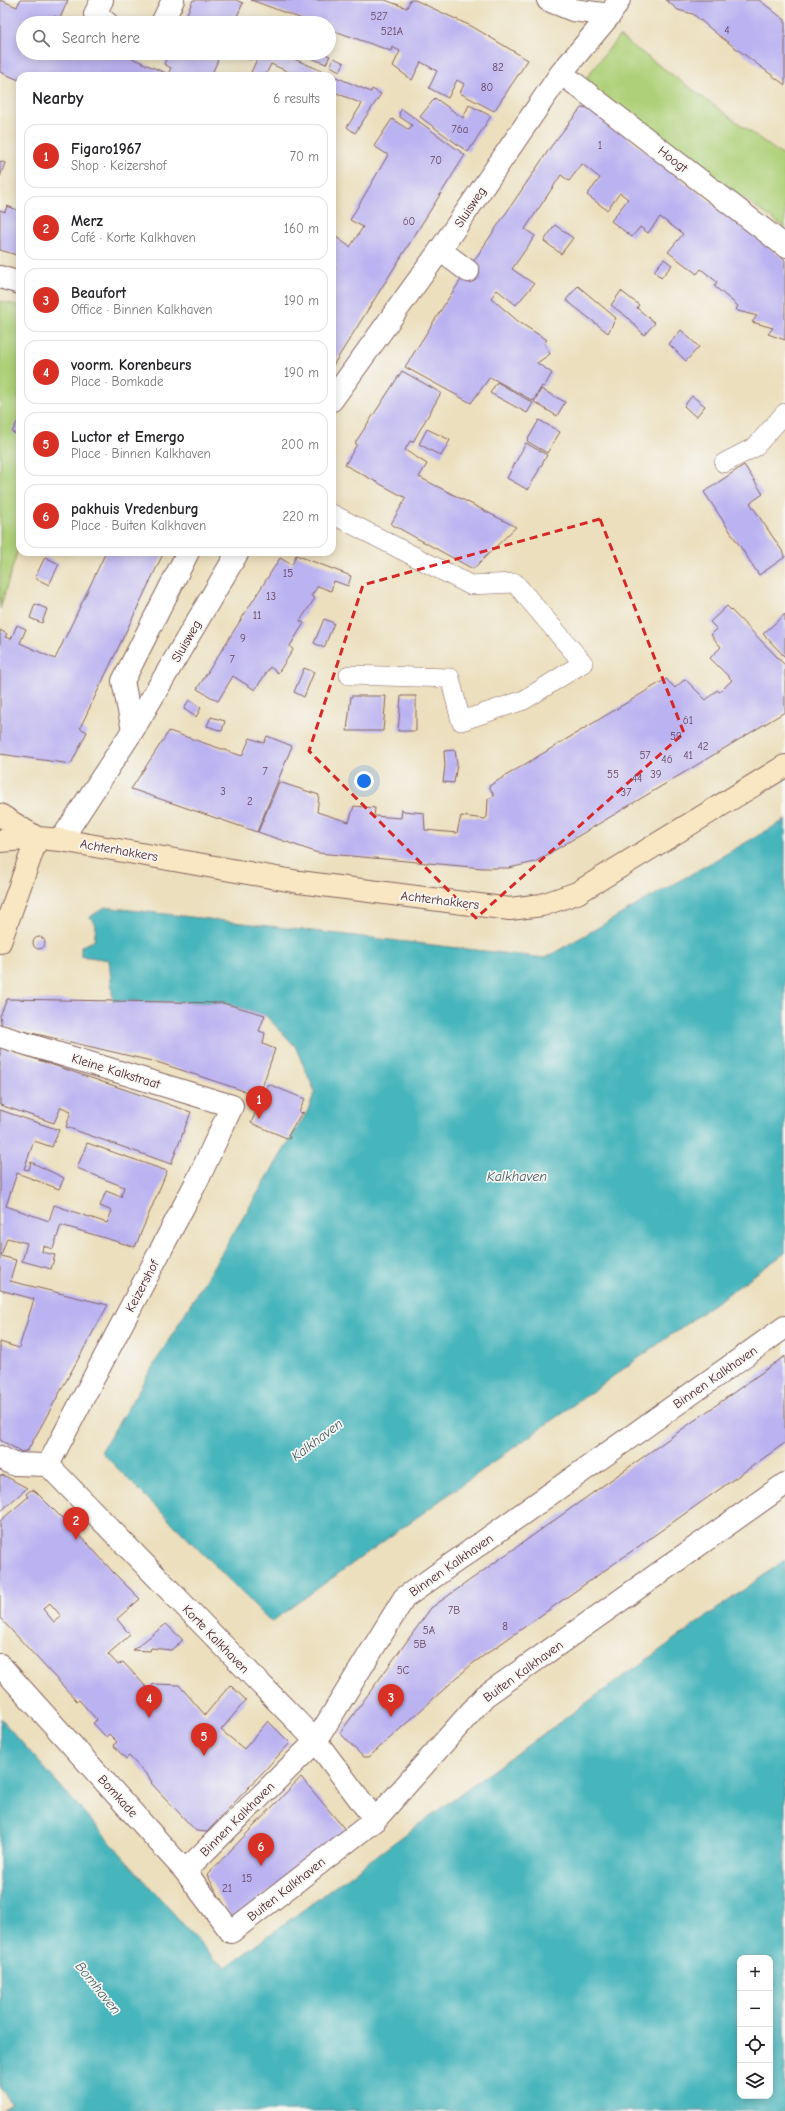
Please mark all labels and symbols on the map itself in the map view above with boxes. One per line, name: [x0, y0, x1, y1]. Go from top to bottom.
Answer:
house number: 527: [371, 10, 387, 23]
house number: 4: [724, 24, 730, 37]
house number: 521A: [381, 25, 404, 38]
house number: 82: [492, 61, 504, 74]
house number: 80: [481, 81, 493, 94]
house number: 76a: [452, 123, 468, 136]
house number: 1: [598, 139, 602, 152]
street label: Hoogt: [655, 143, 692, 176]
house number: 70: [430, 154, 442, 167]
street label: Sluisweg: [451, 184, 489, 230]
house number: 60: [403, 215, 415, 228]
house number: 15: [283, 567, 293, 580]
house number: 13: [266, 590, 276, 603]
house number: 11: [253, 609, 261, 622]
street label: Sluisweg: [168, 617, 204, 665]
house number: 9: [240, 632, 246, 645]
house number: 7: [229, 653, 235, 666]
house number: 61: [683, 714, 693, 727]
house number: 59: [670, 730, 682, 743]
house number: 42: [697, 740, 709, 753]
house number: 57: [639, 749, 651, 762]
house number: 41: [683, 749, 693, 762]
house number: 46: [661, 753, 673, 766]
house number: 7: [262, 765, 268, 778]
house number: 55: [607, 768, 619, 781]
house number: 39: [650, 768, 662, 781]
your location: [354, 771, 374, 791]
house number: 44: [632, 772, 642, 785]
house number: 3: [220, 785, 226, 798]
house number: 37: [621, 786, 631, 799]
house number: 2: [247, 795, 253, 808]
street label: Achterhakkers: [79, 836, 159, 864]
street label: Achterhakkers: [400, 888, 480, 912]
street label: Kleine Kalkstraat: [70, 1050, 163, 1092]
pin: 1: [246, 1086, 272, 1119]
water label: Kalkhaven: [487, 1168, 547, 1185]
street label: Keizershof: [122, 1256, 163, 1315]
street label: Binnen Kalkhaven: [670, 1342, 760, 1412]
water label: Kalkhaven: [288, 1415, 346, 1465]
pin: 2: [63, 1507, 89, 1540]
street label: Binnen Kalkhaven: [406, 1530, 496, 1600]
street label: Korte Kalkhaven: [180, 1602, 252, 1676]
house number: 7B: [448, 1604, 460, 1617]
house number: 8: [502, 1620, 508, 1633]
house number: 5A: [423, 1624, 436, 1637]
street label: Buiten Kalkhaven: [480, 1637, 566, 1705]
house number: 5B: [414, 1638, 427, 1651]
house number: 5C: [397, 1664, 410, 1677]
pin: 3: [378, 1684, 404, 1717]
pin: 4: [136, 1685, 162, 1718]
pin: 5: [191, 1723, 217, 1756]
street label: Bomkade: [95, 1772, 141, 1821]
street label: Binnen Kalkhaven: [197, 1779, 277, 1859]
pin: 6: [248, 1833, 274, 1866]
street label: Buiten Kalkhaven: [244, 1854, 328, 1924]
house number: 15: [242, 1872, 252, 1885]
house number: 21: [222, 1882, 232, 1895]
water label: Bomhaven: [72, 1958, 125, 2018]

